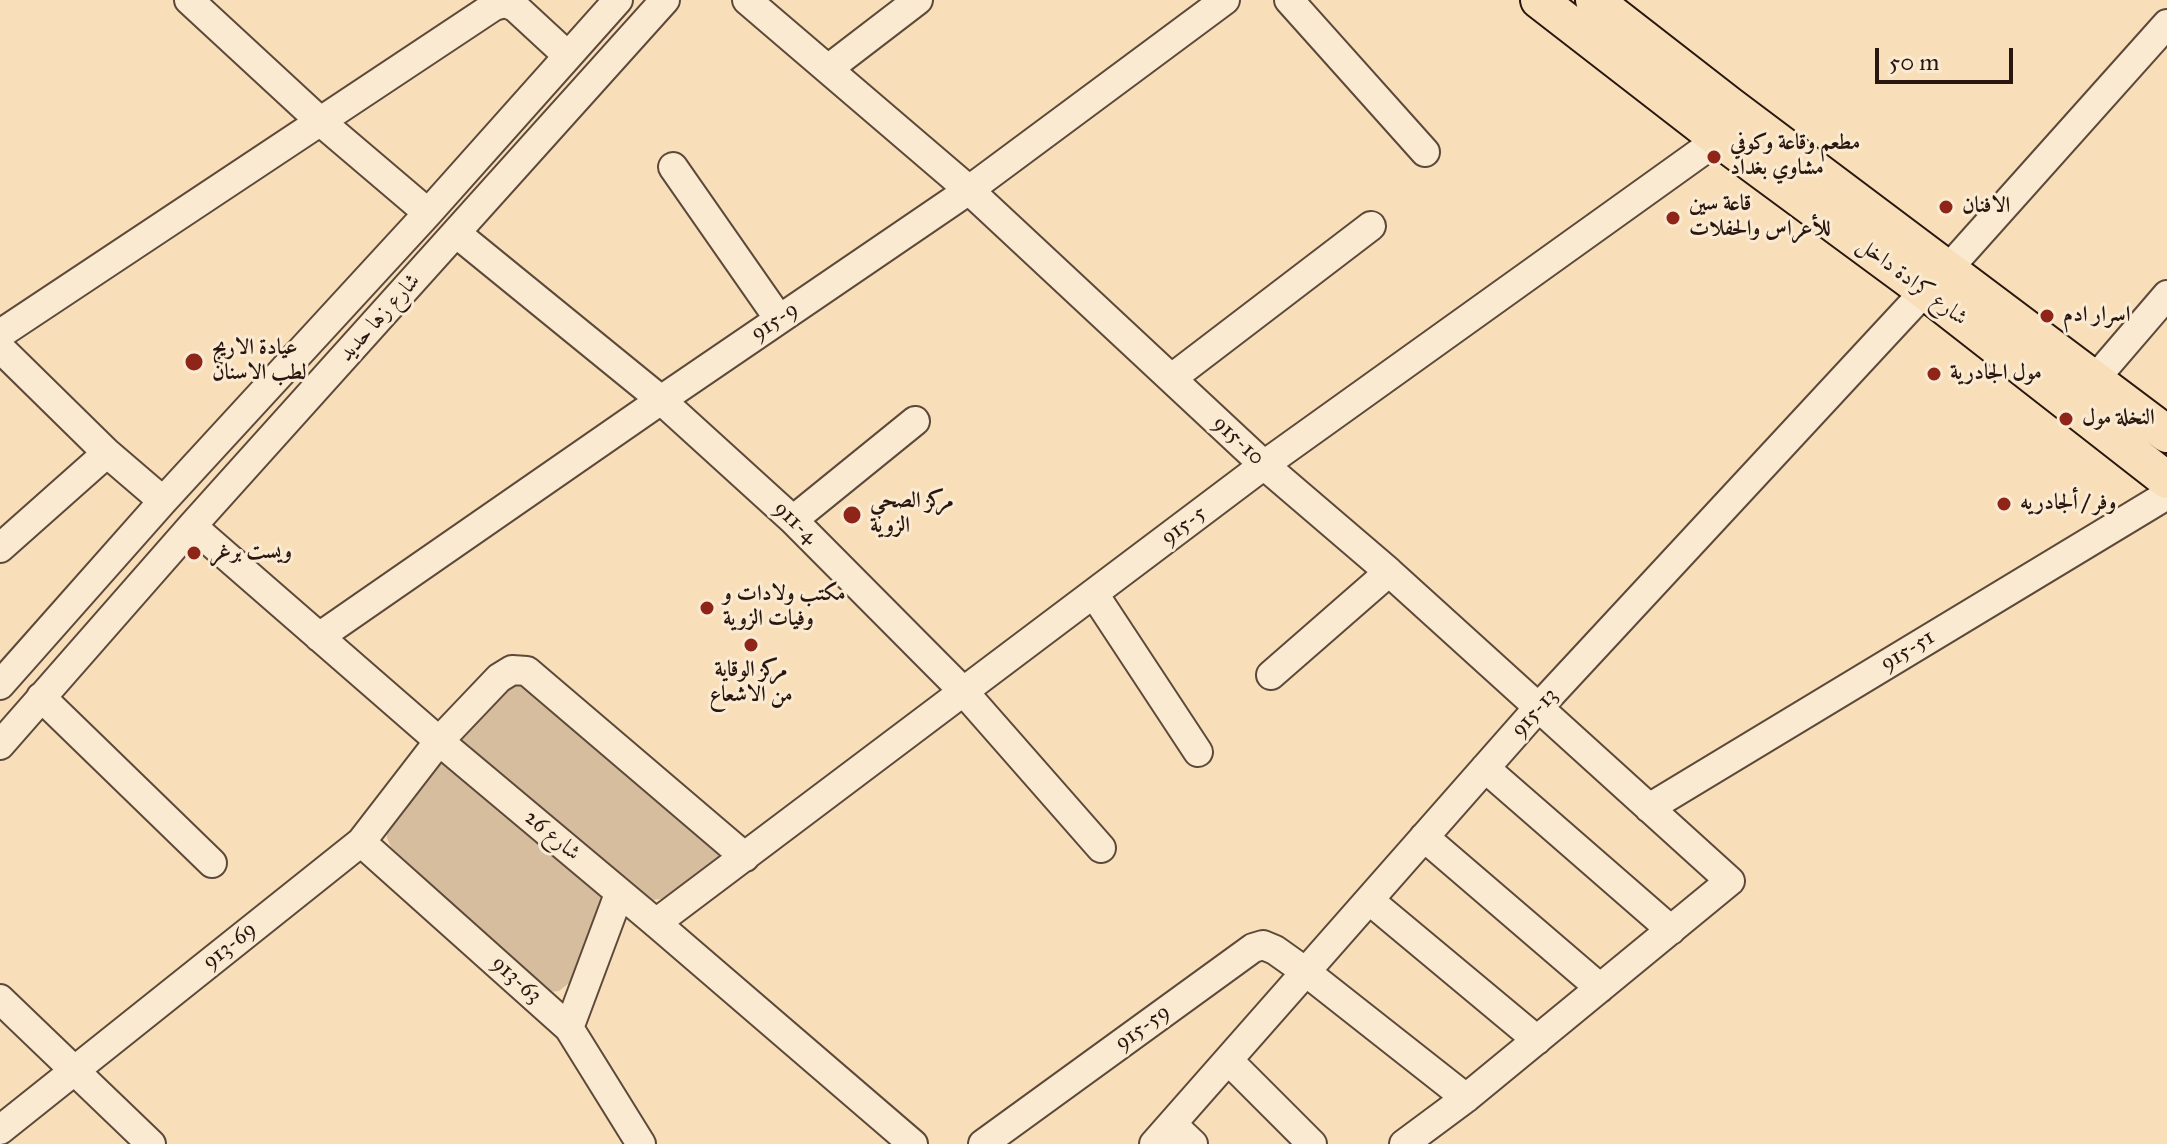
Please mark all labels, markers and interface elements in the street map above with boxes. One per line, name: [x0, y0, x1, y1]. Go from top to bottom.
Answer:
scale bar: [1879, 32, 2017, 82]
text: 50 m: [1889, 47, 1939, 77]
place label: مطعم وقاعة وكوفي مشاوي بغداد: [1730, 131, 1860, 182]
marker: مطعم وقاعة وكوفي مشاوي بغداد: [1705, 148, 1723, 166]
place label: قاعة سين للأعراس والحفلات: [1689, 192, 1831, 244]
place label: الافنان: [1962, 194, 2010, 220]
marker: الافنان: [1937, 198, 1955, 216]
marker: قاعة سين للأعراس والحفلات: [1664, 209, 1682, 227]
street label: شارع كرادة داخل: [1852, 232, 1972, 332]
street label: شارع زها حديد: [334, 269, 426, 367]
street label: 915-9: [746, 297, 804, 347]
place label: اسرار ادم: [2063, 303, 2130, 329]
marker: اسرار ادم: [2038, 307, 2056, 325]
place label: عيادة الاريج لطب الاسنان: [212, 336, 307, 388]
marker: عيادة الاريج لطب الاسنان: [183, 351, 205, 373]
place label: مول الجادرية: [1950, 361, 2042, 387]
marker: مول الجادرية: [1925, 365, 1943, 383]
place label: النخلة مول: [2082, 406, 2155, 432]
marker: النخلة مول: [2057, 410, 2075, 428]
street label: 915-10: [1207, 411, 1269, 471]
place label: مركز الصحي الزوية: [870, 489, 953, 540]
place label: وفر / ألجادريه: [2020, 491, 2116, 517]
marker: وفر / ألجادريه: [1995, 495, 2013, 513]
street label: 911-4: [768, 496, 822, 550]
street label: 915-5: [1156, 501, 1212, 551]
marker: مركز الصحي الزوية: [841, 504, 863, 526]
place label: ويست برغر: [210, 540, 292, 566]
marker: ويست برغر: [185, 544, 203, 562]
place label: مكتب ولادات و وفيات الزوية: [723, 582, 846, 634]
marker: مكتب ولادات و وفيات الزوية: [698, 599, 716, 617]
street label: 915-51: [1876, 625, 1940, 677]
marker: مركز الوقاية من الاشعاع: [742, 636, 760, 654]
place label: مركز الوقاية من الاشعاع: [709, 658, 793, 710]
street label: 915-13: [1506, 683, 1564, 743]
street label: شارع 26: [519, 805, 585, 867]
street label: 913-69: [198, 916, 262, 976]
street label: 913-63: [486, 951, 546, 1009]
street label: 915-59: [1110, 999, 1176, 1057]

